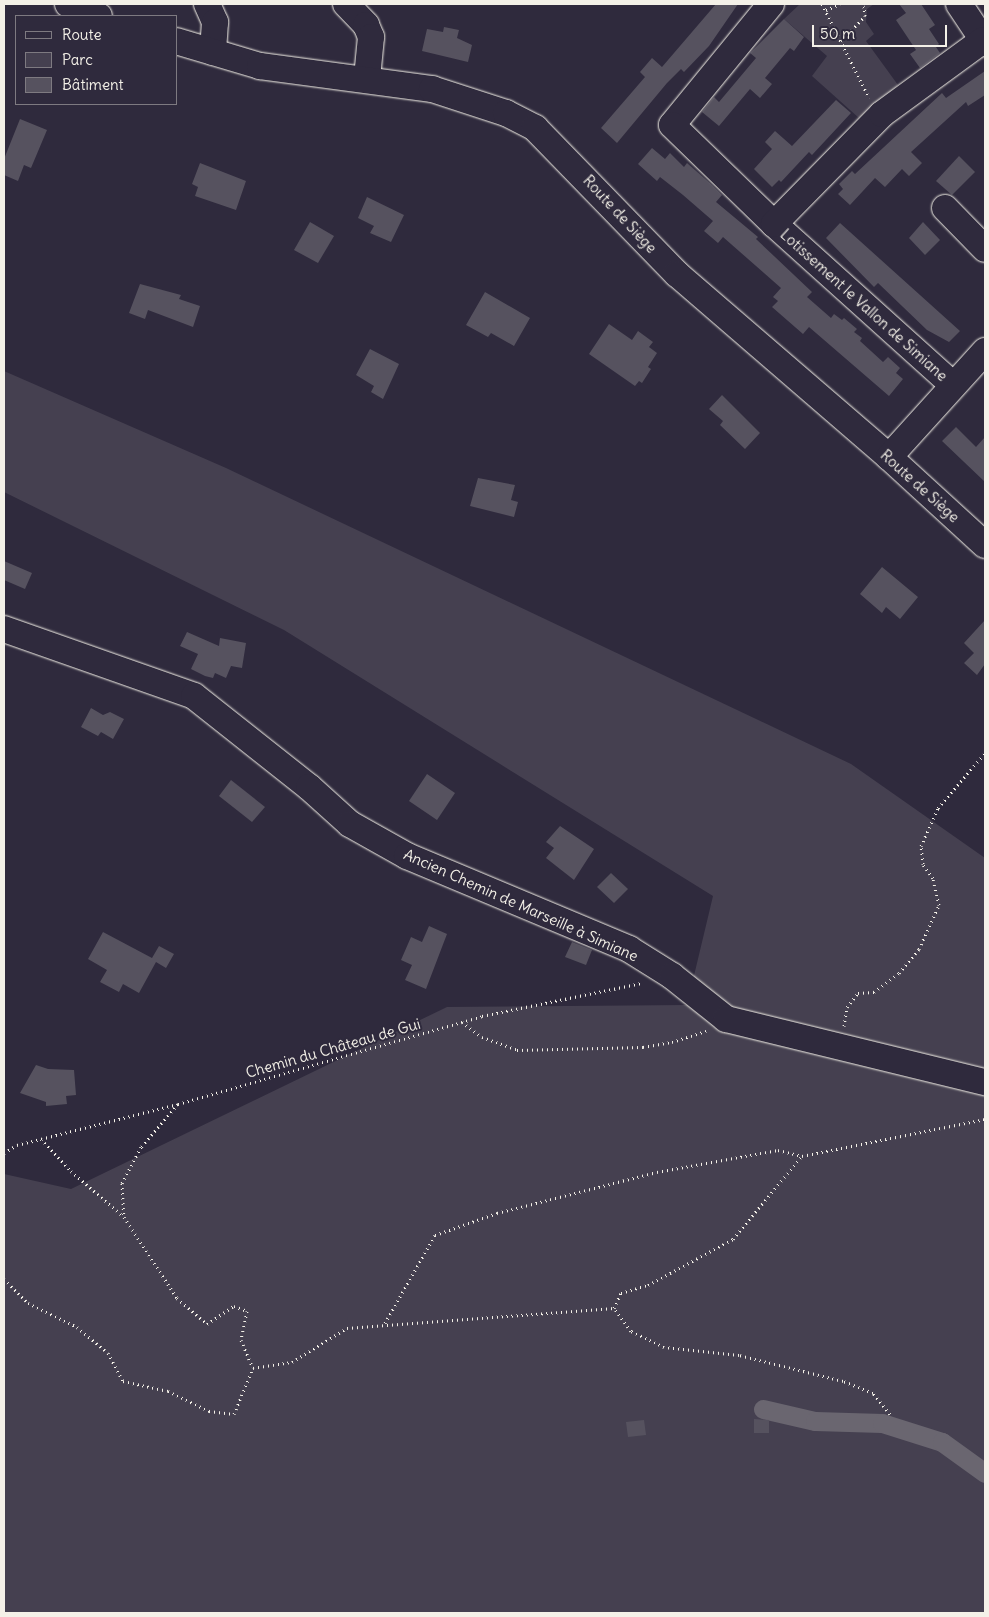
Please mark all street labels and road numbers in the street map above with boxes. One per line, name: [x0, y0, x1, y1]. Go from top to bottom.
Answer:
street label: Route de Siège: [579, 171, 661, 257]
street label: Lotissement le Vallon de Simiane: [777, 225, 951, 385]
street label: Route de Siège: [877, 446, 963, 526]
street label: Ancien Chemin de Marseille à Simiane: [401, 845, 641, 965]
street label: Chemin du Château de Gui: [244, 1014, 422, 1082]

